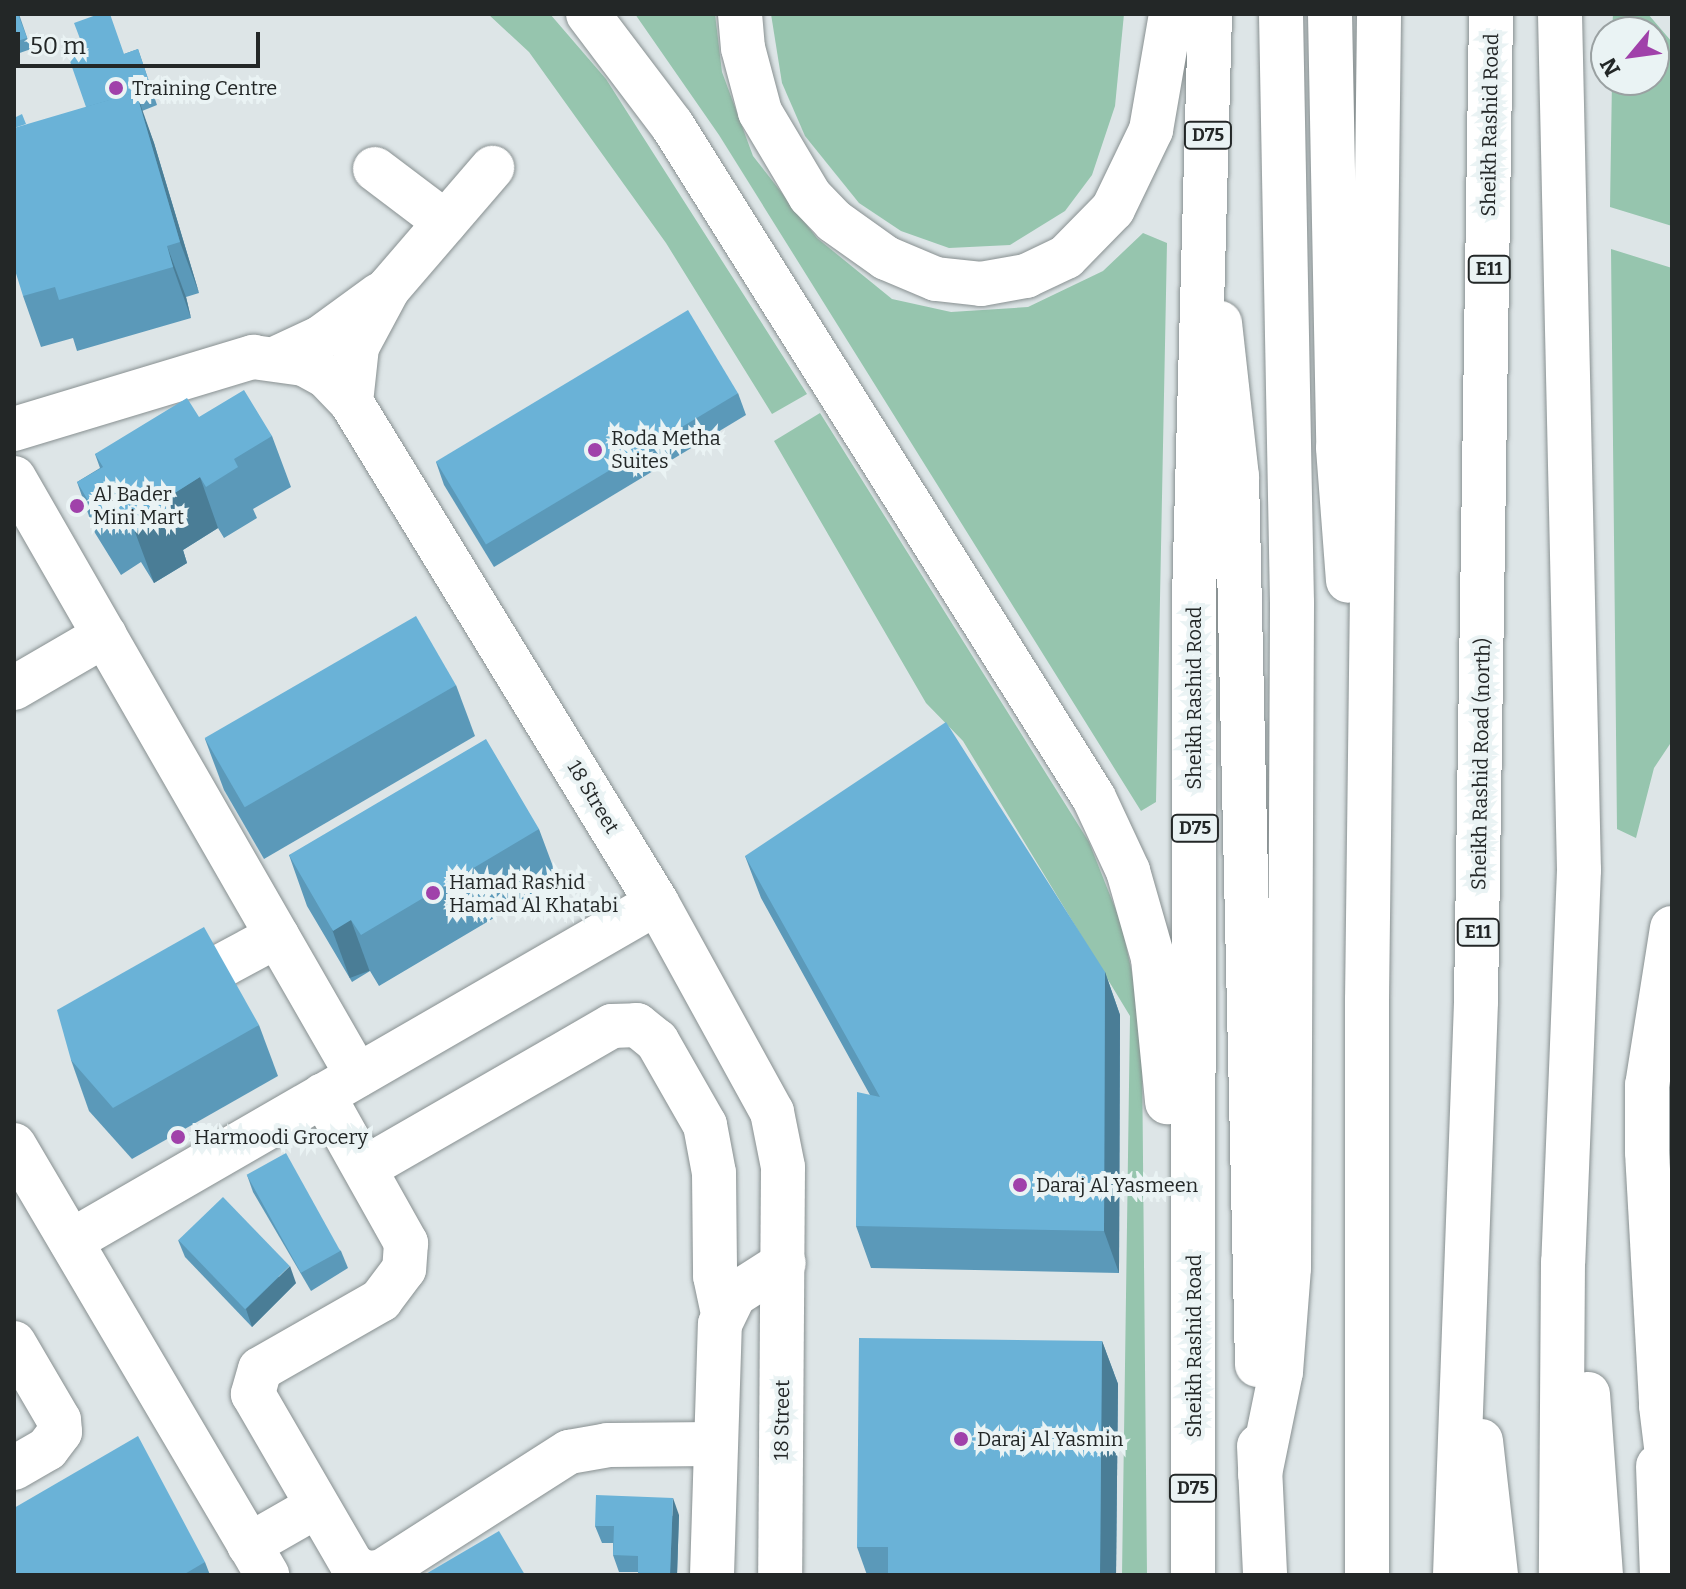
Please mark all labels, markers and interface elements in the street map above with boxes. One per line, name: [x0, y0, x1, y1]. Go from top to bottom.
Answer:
scale bar: [20, 16, 264, 66]
north arrow: [1590, 16, 1670, 96]
text: 50 m: [30, 32, 86, 60]
street label: Sheikh Rashid Road: [1476, 33, 1504, 217]
text: N: [1594, 53, 1626, 81]
place label: Training Centre: [132, 76, 277, 100]
marker: Training Centre: [107, 79, 125, 97]
road number: D75: [1182, 121, 1234, 149]
road number: E11: [1467, 255, 1511, 283]
place label: Roda Metha Suites: [611, 426, 721, 473]
marker: Roda Metha Suites: [586, 441, 604, 459]
place label: Al Bader Mini Mart: [93, 482, 184, 529]
marker: Al Bader Mini Mart: [68, 497, 86, 515]
street label: Sheikh Rashid Road: [1182, 606, 1206, 790]
street label: Sheikh Rashid Road (north): [1467, 638, 1495, 890]
street label: 18 Street: [562, 756, 624, 838]
road number: D75: [1169, 814, 1221, 842]
place label: Hamad Rashid Hamad Al Khatabi: [449, 870, 618, 917]
marker: Hamad Rashid Hamad Al Khatabi: [424, 884, 442, 902]
road number: E11: [1456, 918, 1500, 946]
place label: Harmoodi Grocery: [194, 1125, 368, 1149]
marker: Harmoodi Grocery: [169, 1128, 187, 1146]
place label: Daraj Al Yasmeen: [1036, 1173, 1198, 1197]
marker: Daraj Al Yasmeen: [1011, 1176, 1029, 1194]
street label: Sheikh Rashid Road: [1182, 1254, 1206, 1438]
street label: 18 Street: [769, 1379, 795, 1461]
place label: Daraj Al Yasmin: [977, 1427, 1123, 1451]
marker: Daraj Al Yasmin: [952, 1430, 970, 1448]
road number: D75: [1167, 1474, 1219, 1502]

